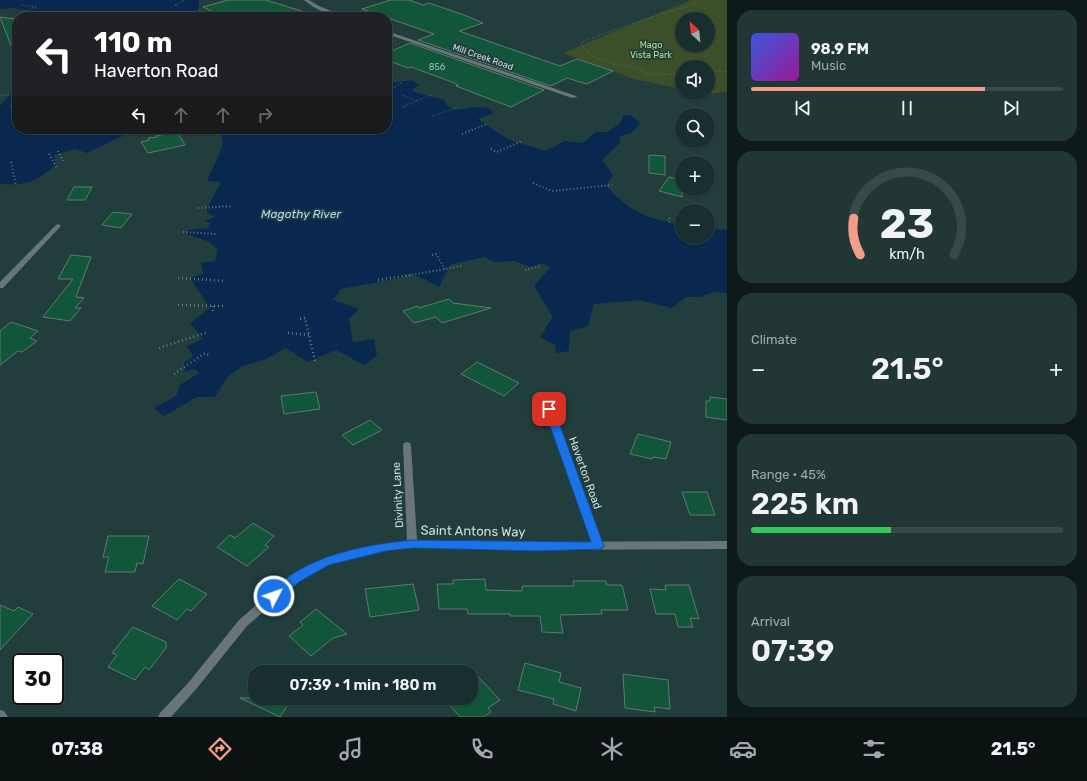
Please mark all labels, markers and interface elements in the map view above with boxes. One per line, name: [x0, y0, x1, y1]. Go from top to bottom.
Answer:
north arrow: [675, 12, 715, 52]
map controls: [675, 12, 715, 244]
text: 110 m: [94, 26, 172, 59]
icon: left: [28, 28, 80, 80]
park label: Mago Vista Park: [630, 40, 672, 60]
text: 98.9 FM: [811, 40, 869, 58]
street label: Mill Creek Road: [451, 42, 515, 72]
text: Music: [811, 58, 846, 73]
text: Haverton Road: [94, 60, 219, 82]
button: sound: [675, 60, 715, 100]
house number: 856: [429, 62, 446, 72]
icon: previous: [792, 97, 814, 119]
icon: pause: [896, 97, 918, 119]
icon: next: [1000, 97, 1022, 119]
icon: left: [128, 104, 150, 126]
icon: ahead: [170, 104, 192, 126]
icon: ahead: [212, 104, 234, 126]
icon: right: [254, 104, 276, 126]
button: search: [675, 108, 715, 148]
button: +: [675, 156, 715, 196]
text: 23: [880, 199, 934, 248]
button: −: [675, 204, 715, 244]
water label: Magothy River: [261, 207, 341, 221]
text: km/h: [889, 246, 925, 263]
text: Climate: [751, 332, 797, 347]
text: 21.5°: [871, 351, 944, 387]
text: −: [751, 356, 765, 383]
text: +: [1049, 356, 1063, 383]
pin: [532, 392, 566, 426]
icon: arrive: [538, 398, 560, 420]
street label: Haverton Road: [566, 435, 604, 511]
street label: Divinity Lane: [390, 462, 406, 528]
text: Range · 45%: [751, 467, 826, 482]
text: 225 km: [751, 486, 859, 522]
street label: Saint Antons Way: [420, 523, 526, 539]
position arrow: [253, 575, 295, 617]
text: Arrival: [751, 614, 790, 629]
text: 07:39: [751, 633, 834, 669]
speed limit sign: 30: [12, 653, 64, 705]
text: 07:39 · 1 min · 180 m: [290, 676, 436, 694]
icon: directions: [206, 735, 234, 763]
icon: music: [337, 735, 365, 763]
icon: phone: [468, 735, 496, 763]
icon: climate: [598, 735, 626, 763]
icon: car: [729, 735, 757, 763]
icon: filters: [860, 735, 888, 763]
text: 07:38: [51, 738, 103, 760]
text: 21.5°: [991, 738, 1036, 760]

